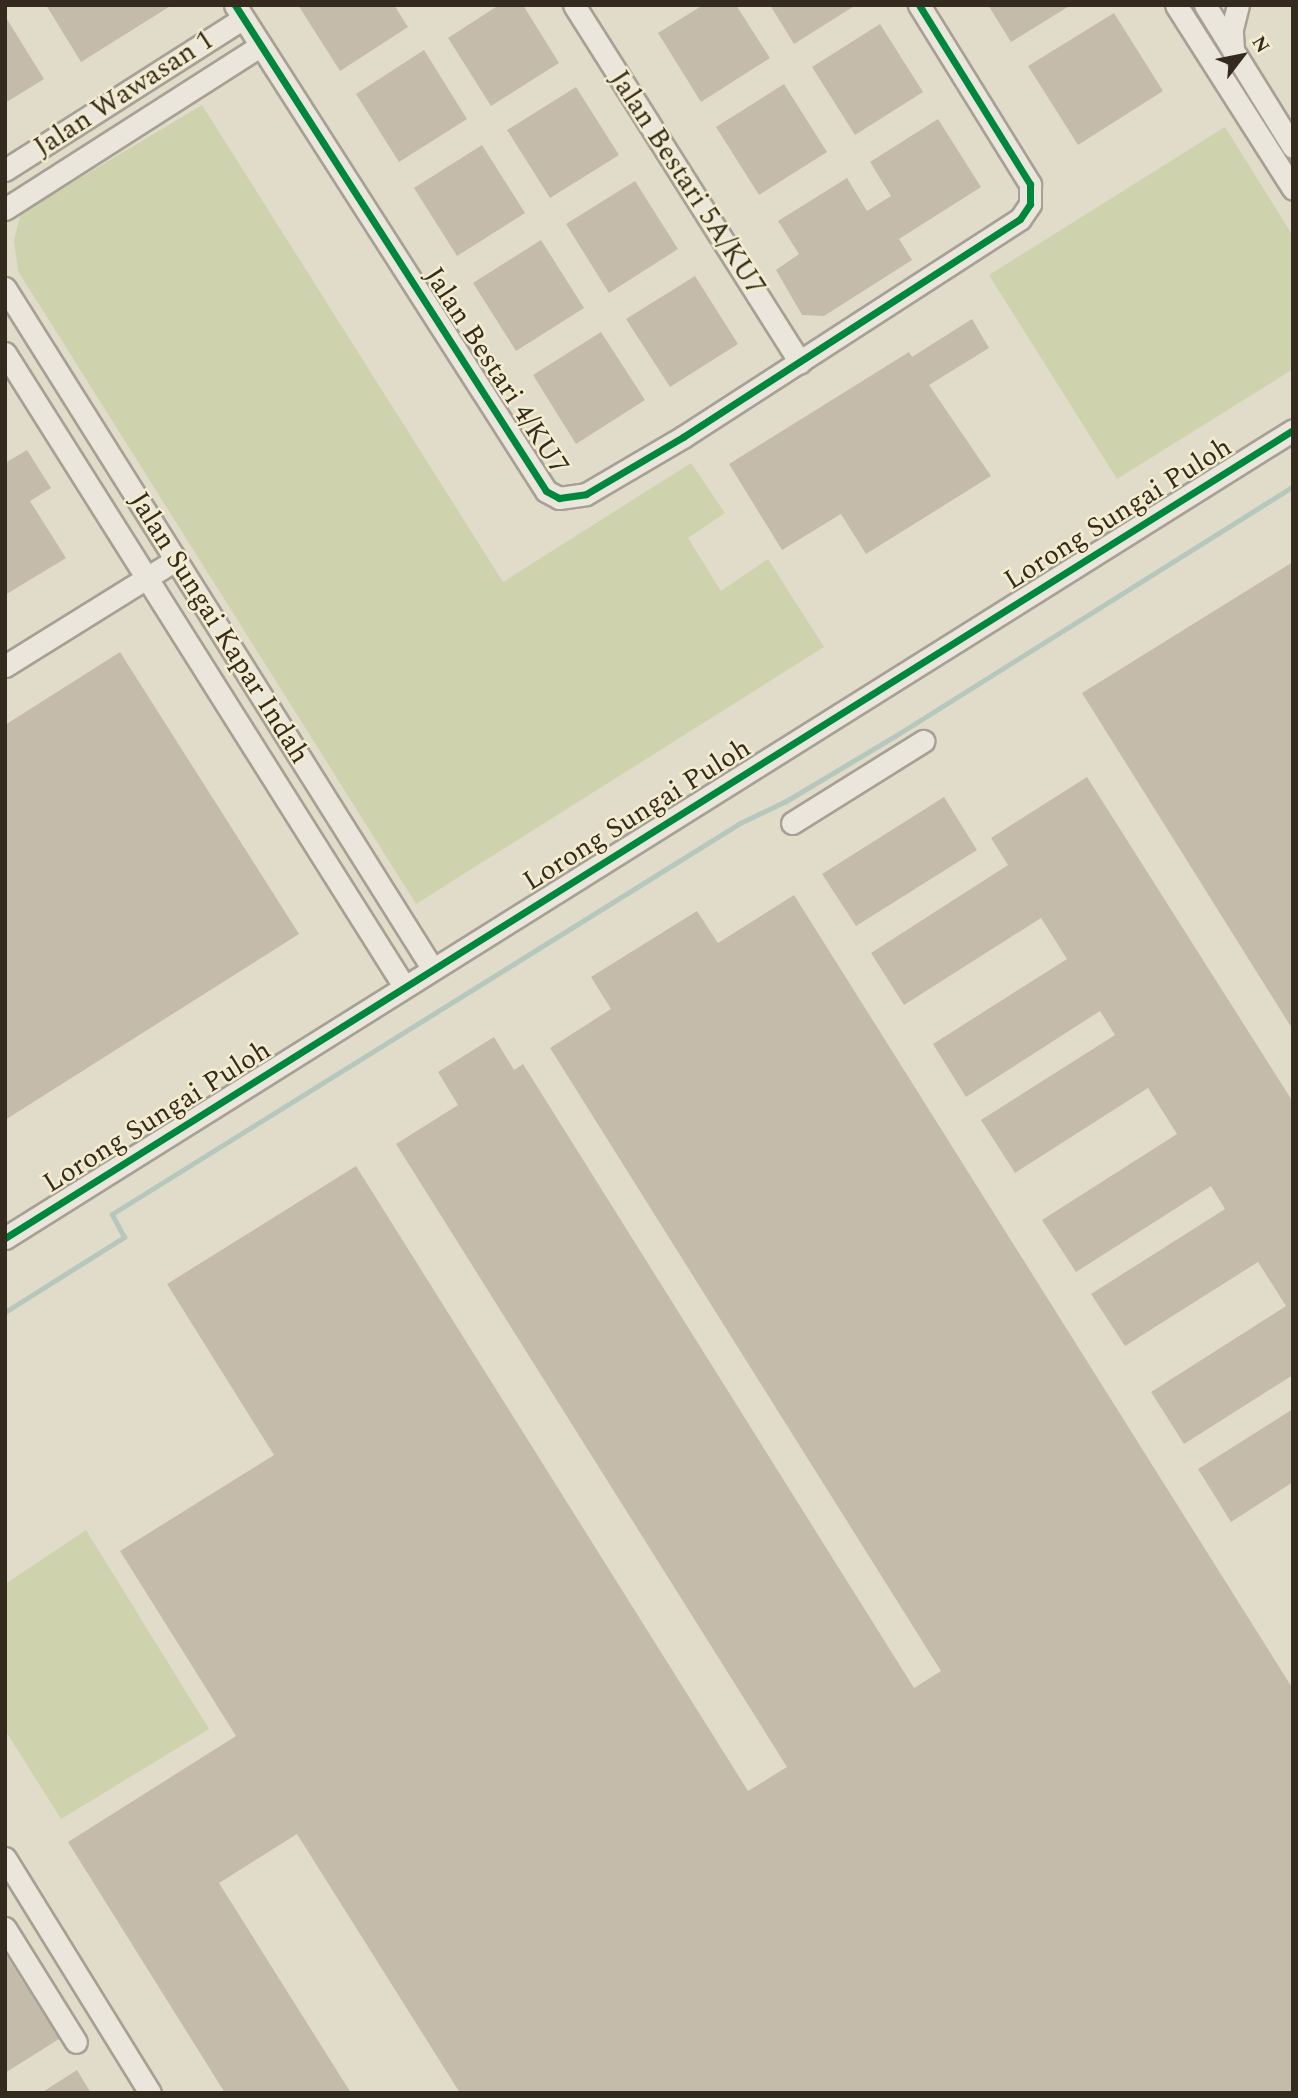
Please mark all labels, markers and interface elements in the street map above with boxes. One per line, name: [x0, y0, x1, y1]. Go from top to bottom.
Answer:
north arrow: [1207, 21, 1277, 91]
street label: Jalan Wawasan 1: [28, 23, 220, 165]
text: N: [1244, 30, 1277, 59]
street label: Jalan Bestari 5A/KU7: [602, 64, 772, 302]
street label: Jalan Bestari 4/KU7: [416, 261, 576, 481]
street label: Lorong Sungai Puloh: [998, 430, 1238, 598]
street label: Jalan Sungai Kapar Indah: [122, 486, 316, 770]
street label: Lorong Sungai Puloh: [517, 731, 757, 899]
street label: Lorong Sungai Puloh: [37, 1033, 277, 1201]

